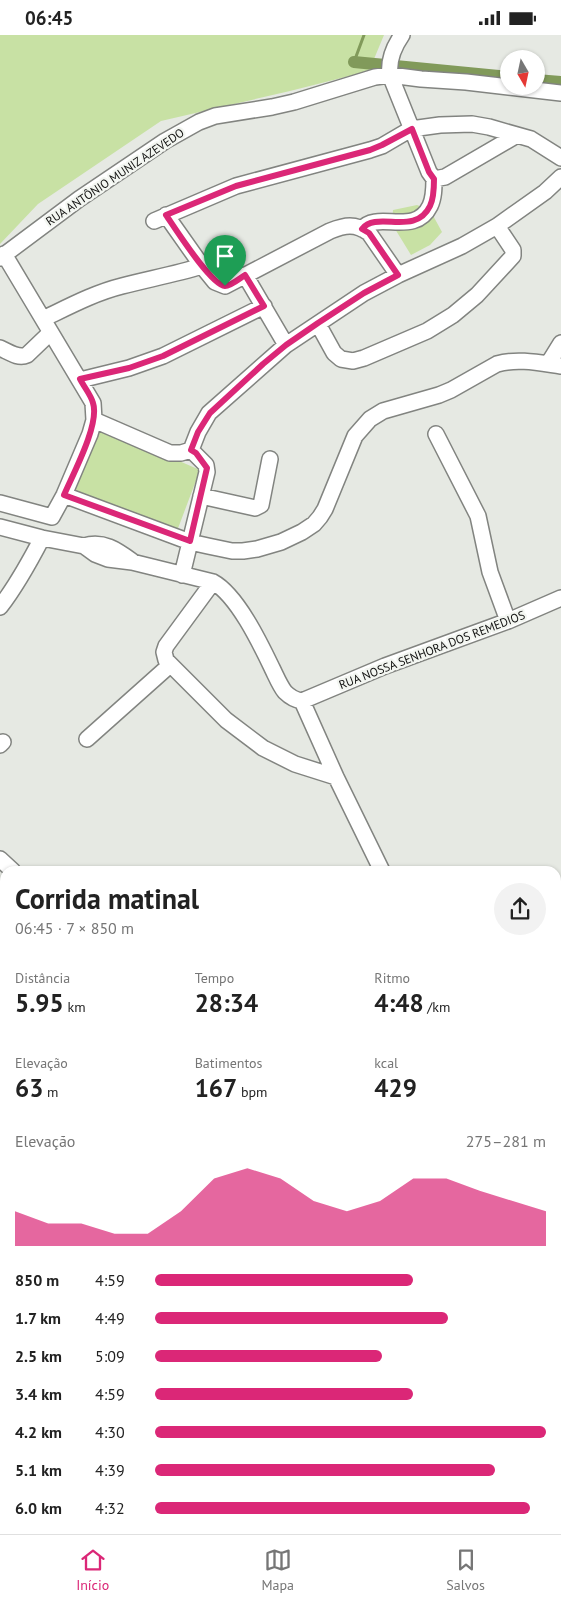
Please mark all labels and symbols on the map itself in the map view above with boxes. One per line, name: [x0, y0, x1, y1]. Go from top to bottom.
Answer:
north arrow: [500, 50, 545, 95]
street label: RUA ANTÔNIO MUNIZ AZEVEDO: [43, 125, 187, 229]
pin: [204, 235, 246, 286]
street label: RUA NOSSA SENHORA DOS REMEDIOS: [337, 607, 527, 692]

